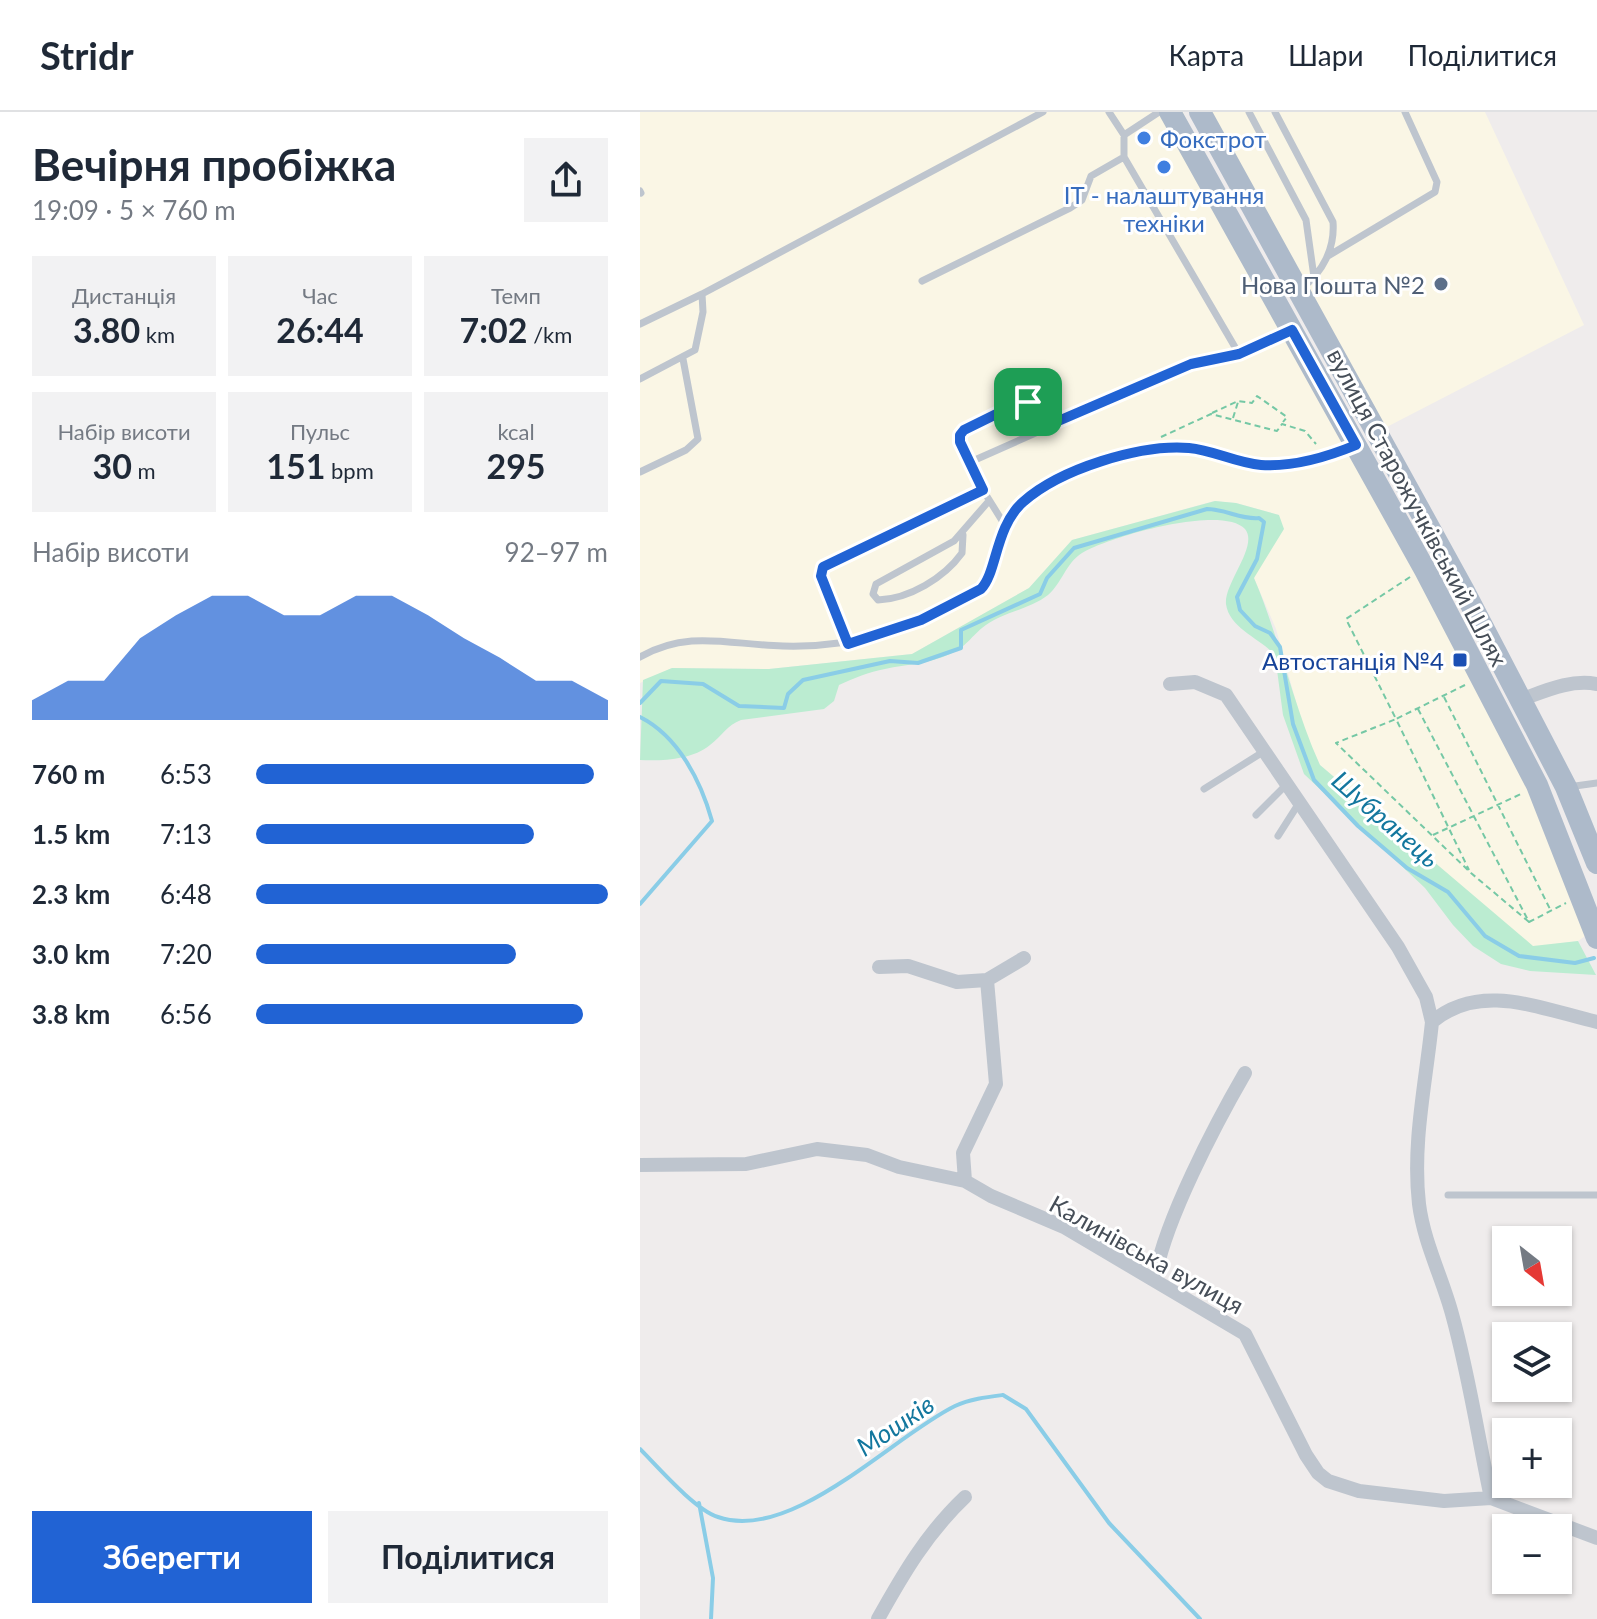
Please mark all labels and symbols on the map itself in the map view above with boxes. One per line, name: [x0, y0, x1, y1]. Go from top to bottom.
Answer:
place label: Фокстрот: [1160, 124, 1266, 153]
marker: Фокстрот: [1135, 129, 1153, 147]
marker: ІТ - налаштування техніки: [1155, 158, 1173, 176]
place label: ІТ - налаштування техніки: [1064, 180, 1264, 237]
place label: Нова Пошта №2: [1241, 270, 1425, 299]
marker: Нова Пошта №2: [1432, 275, 1450, 293]
street label: вулиця Старожучківський Шлях: [1322, 343, 1514, 671]
pin: [994, 368, 1062, 436]
place label: Автостанція №4: [1262, 646, 1444, 675]
marker: Автостанція №4: [1451, 651, 1469, 669]
water label: Шубранець: [1326, 764, 1446, 874]
street label: Калинівська вулиця: [1045, 1189, 1249, 1319]
north arrow: [1492, 1226, 1572, 1306]
water label: Мошків: [850, 1387, 940, 1463]

